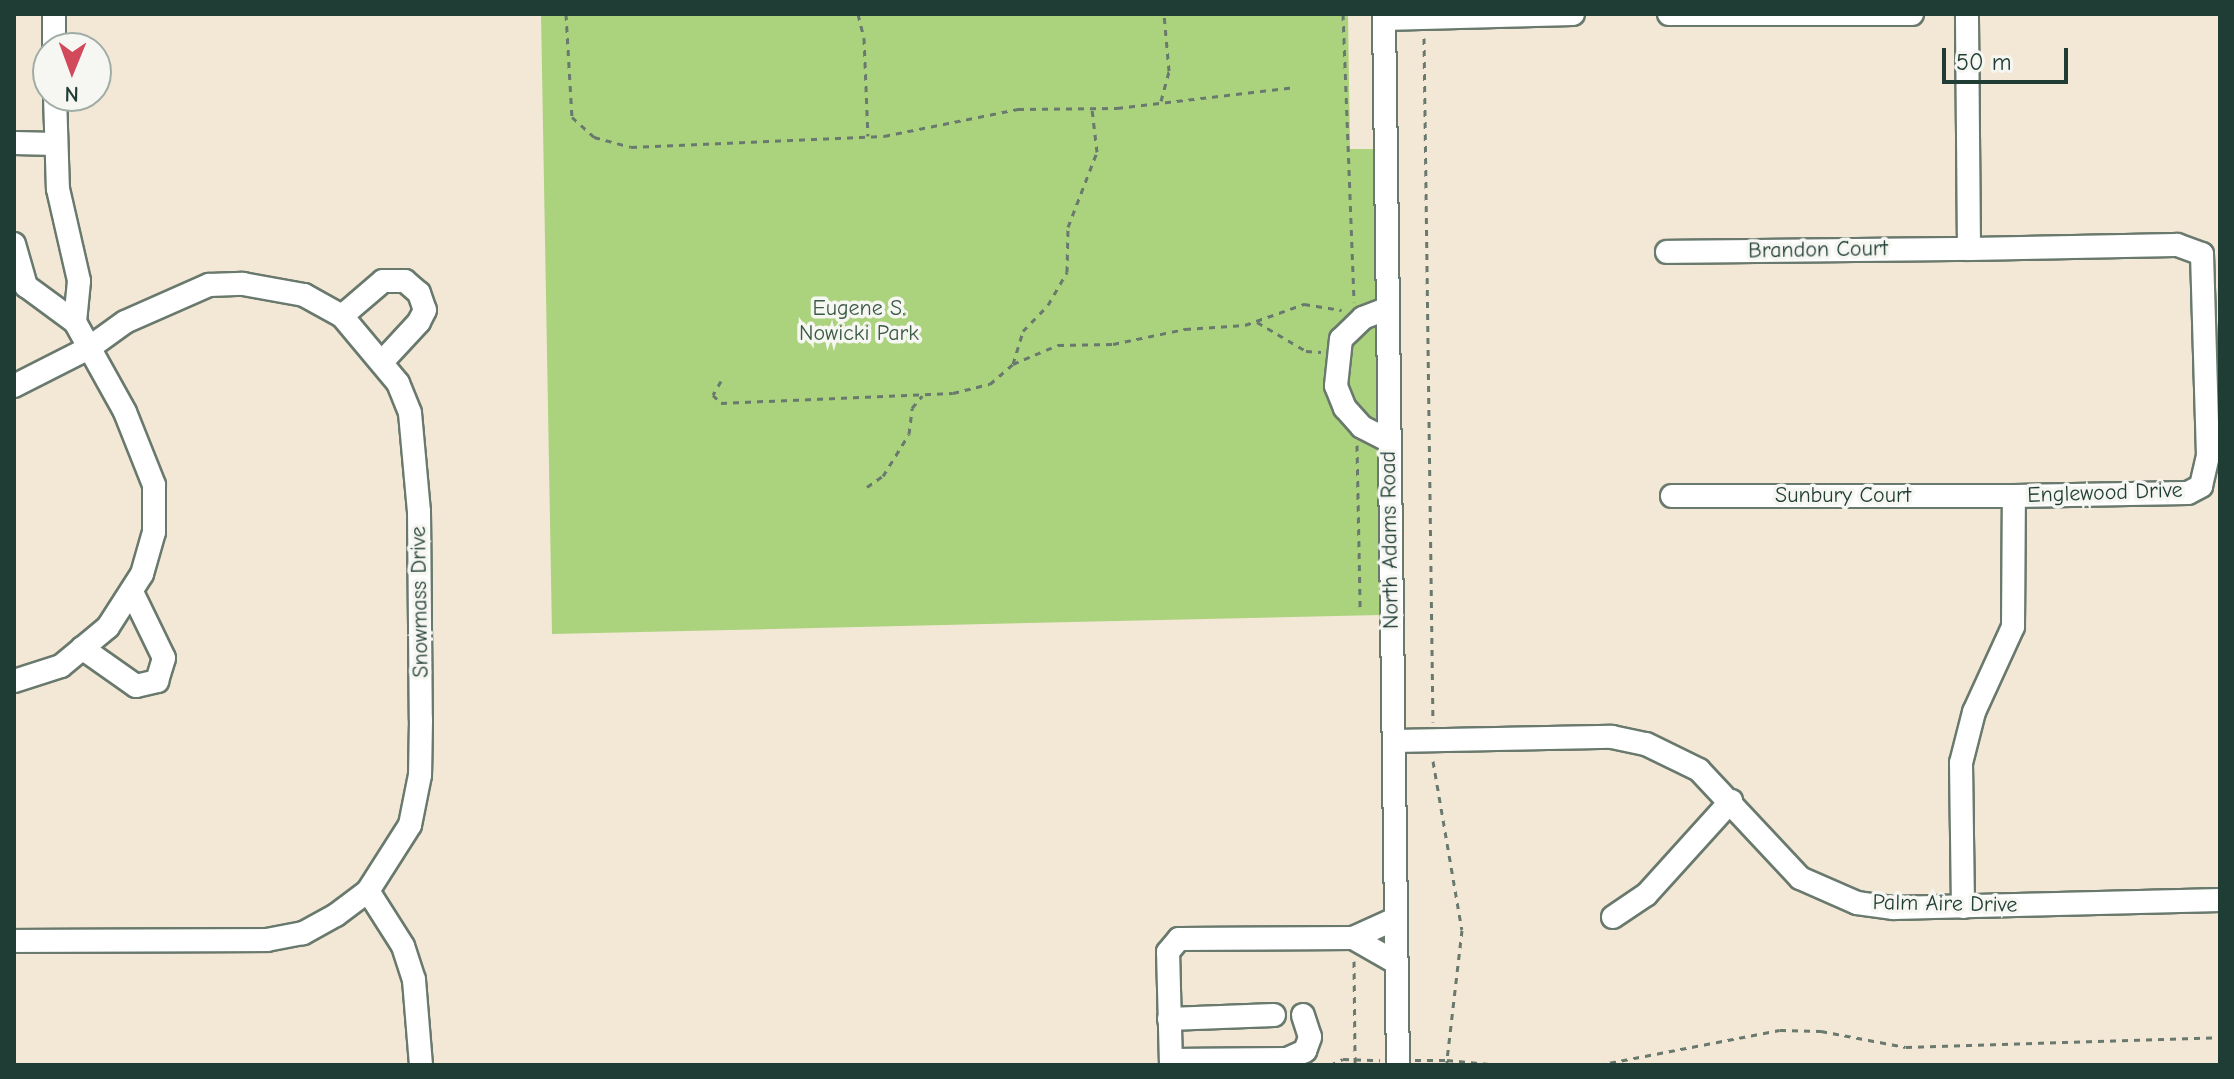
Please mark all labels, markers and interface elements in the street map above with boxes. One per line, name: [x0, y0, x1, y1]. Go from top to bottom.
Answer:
north arrow: [32, 32, 112, 112]
scale bar: [1946, 32, 2072, 82]
text: 50 m: [1956, 48, 2012, 76]
text: N: [64, 81, 79, 107]
street label: Brandon Court: [1748, 236, 1888, 264]
park label: Eugene S. Nowicki Park: [799, 295, 919, 346]
street label: North Adams Road: [1375, 451, 1405, 629]
street label: Englewood Drive: [2027, 477, 2183, 509]
street label: Sunbury Court: [1775, 483, 1911, 509]
street label: Snowmass Drive: [405, 526, 435, 678]
street label: Palm Aire Drive: [1872, 890, 2018, 918]

